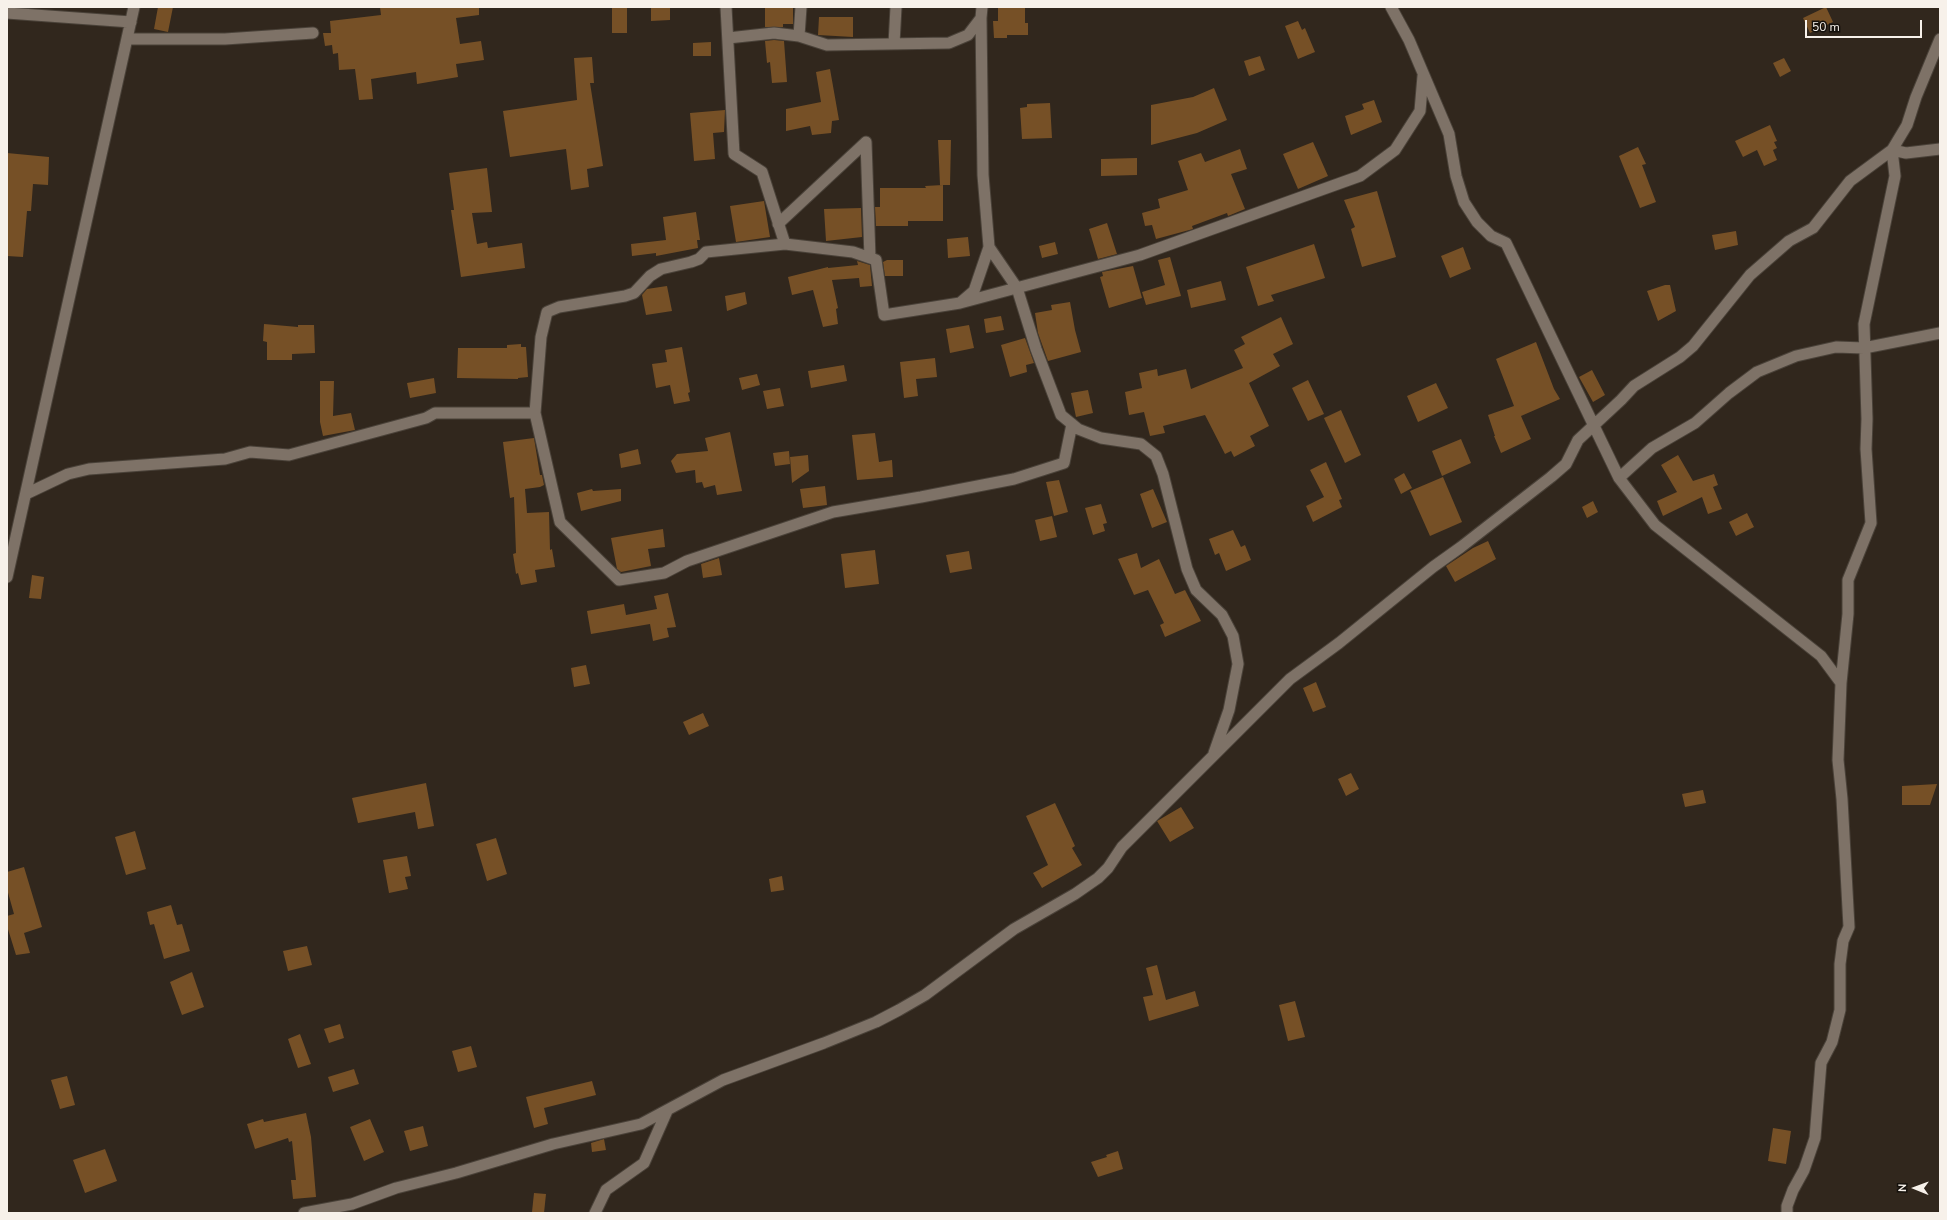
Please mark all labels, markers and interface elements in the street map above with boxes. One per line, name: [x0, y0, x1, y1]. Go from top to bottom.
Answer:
scale bar: [1807, 12, 1924, 38]
text: 50 m: [1812, 19, 1840, 35]
north arrow: [1895, 1168, 1935, 1208]
text: N: [1895, 1184, 1910, 1192]

